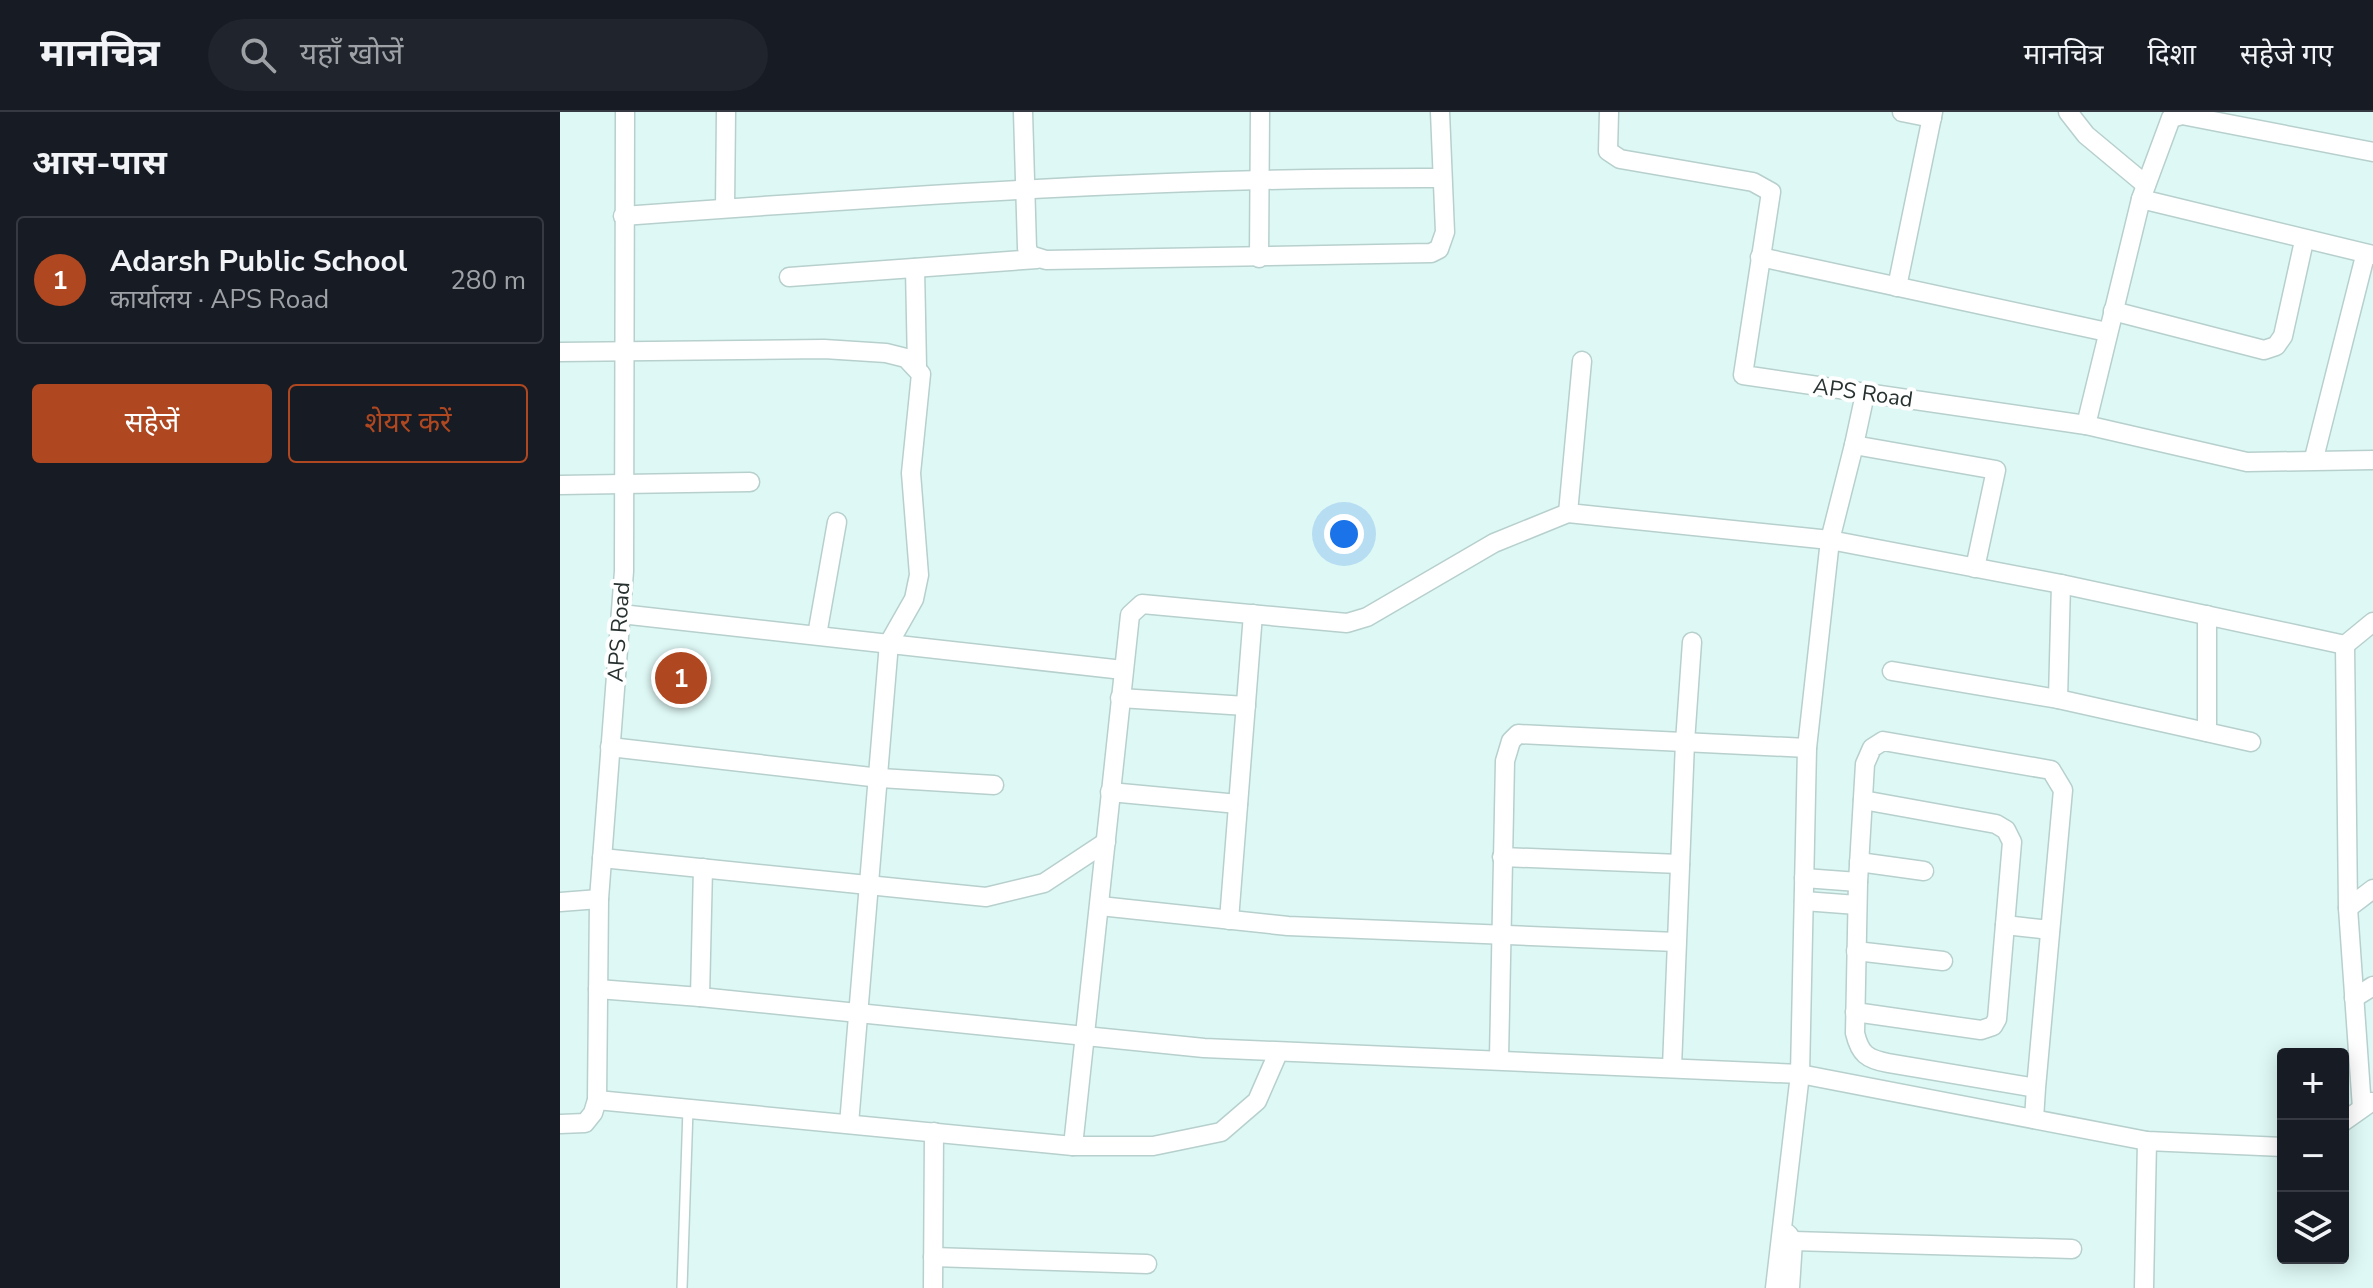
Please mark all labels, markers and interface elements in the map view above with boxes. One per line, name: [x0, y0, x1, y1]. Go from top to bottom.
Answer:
search box: [208, 19, 768, 91]
text: मानचित्र: [40, 28, 160, 79]
icon: search: [236, 33, 280, 77]
text: यहाँ खोजें: [300, 34, 403, 75]
text: मानचित्र: [2024, 36, 2104, 74]
text: दिशा: [2148, 36, 2196, 74]
text: सहेजे गए: [2240, 36, 2333, 74]
text: आस-पास: [32, 140, 167, 186]
text: Adarsh Public School: [110, 241, 407, 282]
text: 1: [52, 263, 68, 298]
text: 280 m: [450, 263, 526, 298]
text: कार्यालय · APS Road: [110, 282, 329, 317]
street label: APS Road: [1811, 371, 1915, 415]
button: सहेजें: [32, 384, 272, 463]
button: शेयर करें: [288, 384, 528, 463]
your location: [1324, 514, 1364, 554]
street label: APS Road: [601, 581, 637, 683]
pin: 1: [655, 648, 707, 708]
map controls: [2277, 1048, 2349, 1264]
button: +: [2277, 1048, 2349, 1120]
button: −: [2277, 1120, 2349, 1192]
button: layers: [2277, 1192, 2349, 1264]

